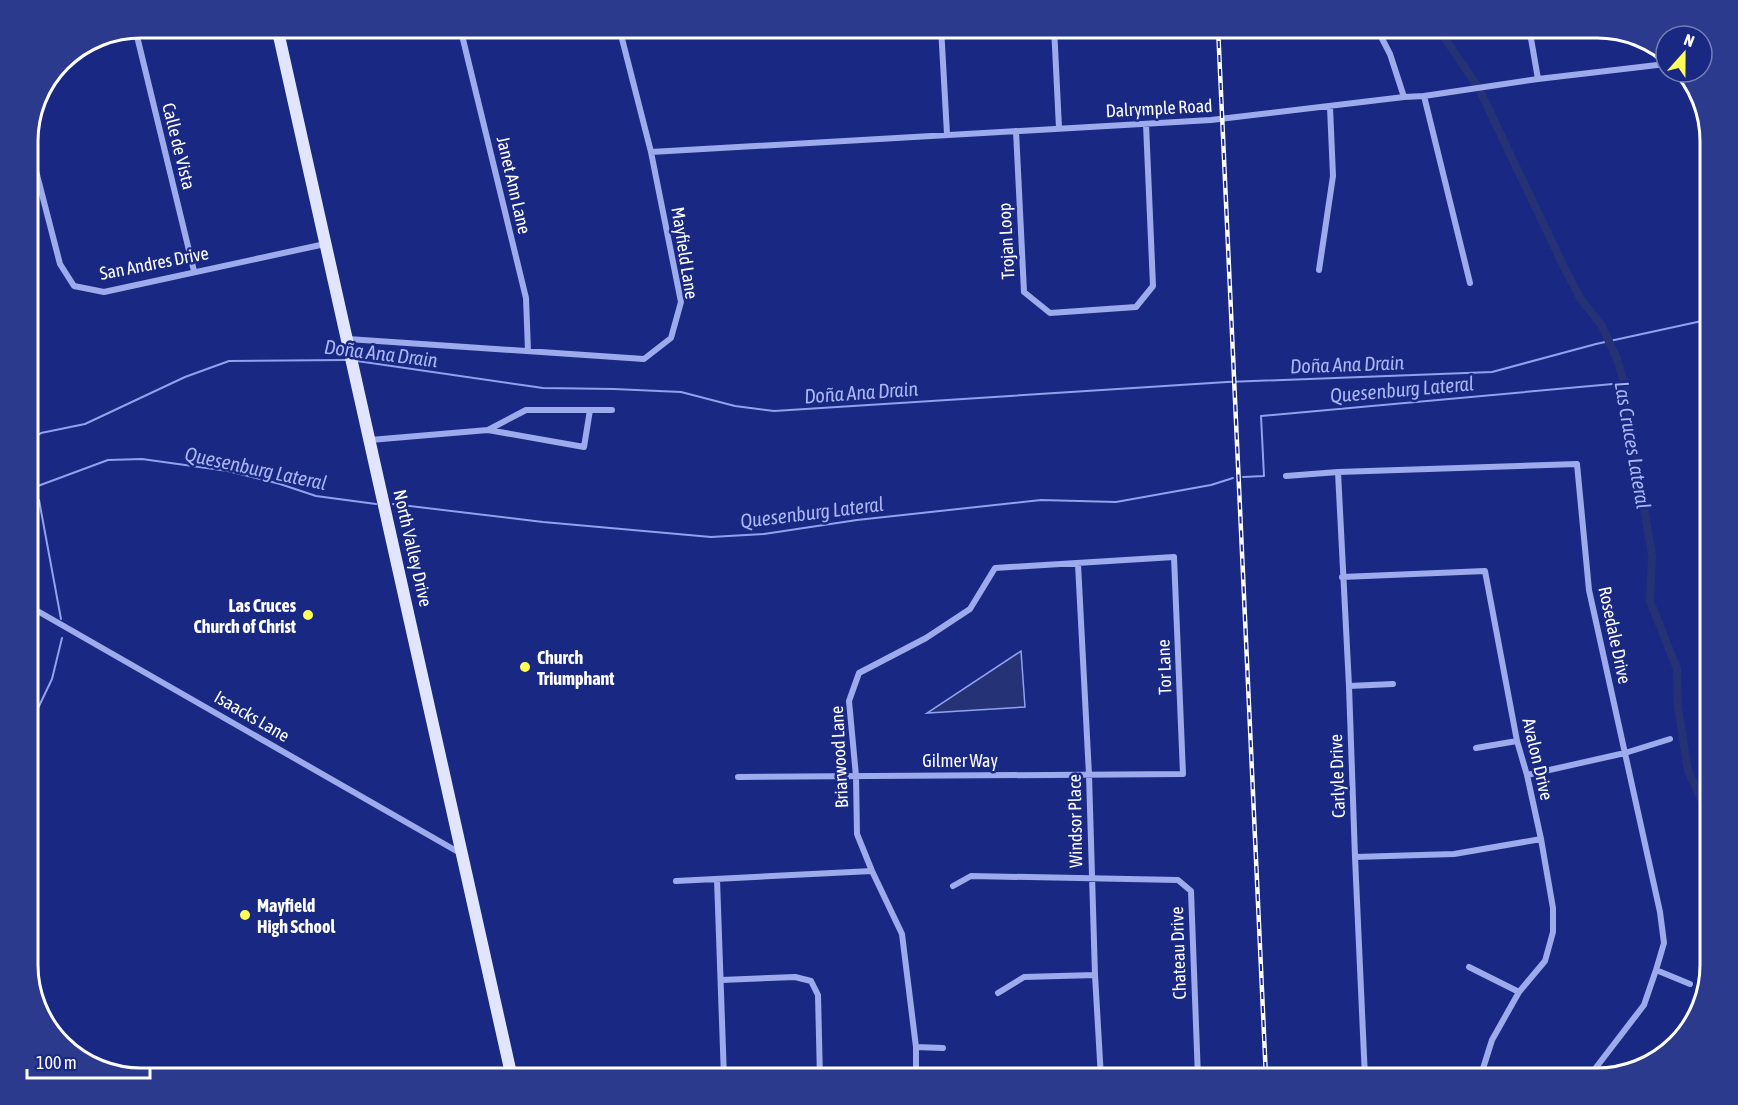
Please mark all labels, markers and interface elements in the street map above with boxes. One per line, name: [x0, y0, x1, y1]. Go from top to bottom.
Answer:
north arrow: [1654, 24, 1714, 84]
text: N: [1682, 30, 1697, 50]
street label: Dalrymple Road: [1105, 95, 1213, 121]
street label: Calle de Vista: [158, 101, 200, 191]
street label: Janet Ann Lane: [493, 134, 535, 236]
street label: Trojan Loop: [994, 202, 1018, 280]
street label: Mayfield Lane: [667, 205, 703, 301]
street label: San Andres Drive: [98, 242, 210, 284]
water label: Doña Ana Drain: [323, 335, 439, 371]
water label: Doña Ana Drain: [1290, 351, 1405, 377]
water label: Quesenburg Lateral: [1329, 371, 1475, 407]
water label: Doña Ana Drain: [803, 377, 919, 407]
water label: Las Cruces Lateral: [1610, 379, 1656, 511]
water label: Quesenburg Lateral: [183, 442, 329, 494]
street label: North Valley Drive: [389, 487, 437, 609]
water label: Quesenburg Lateral: [739, 492, 885, 532]
street label: Rosedale Drive: [1594, 584, 1636, 686]
place label: Las Cruces Church of Christ: [194, 595, 297, 637]
marker: Las Cruces Church of Christ: [301, 608, 315, 622]
street label: Tor Lane: [1153, 639, 1175, 695]
place label: Church Triumphant: [537, 647, 615, 689]
marker: Church Triumphant: [518, 660, 532, 674]
street label: Isaacks Lane: [211, 686, 293, 746]
street label: Briarwood Lane: [826, 705, 852, 809]
street label: Avalon Drive: [1518, 716, 1558, 802]
street label: Carlyle Drive: [1325, 734, 1349, 818]
street label: Gilmer Way: [922, 750, 998, 771]
street label: Windsor Place: [1064, 774, 1086, 868]
place label: Mayfield High School: [257, 895, 335, 937]
street label: Chateau Drive: [1166, 906, 1190, 1000]
marker: Mayfield High School: [238, 908, 252, 922]
scale bar: [27, 1042, 150, 1080]
text: 100 m: [36, 1052, 77, 1073]

